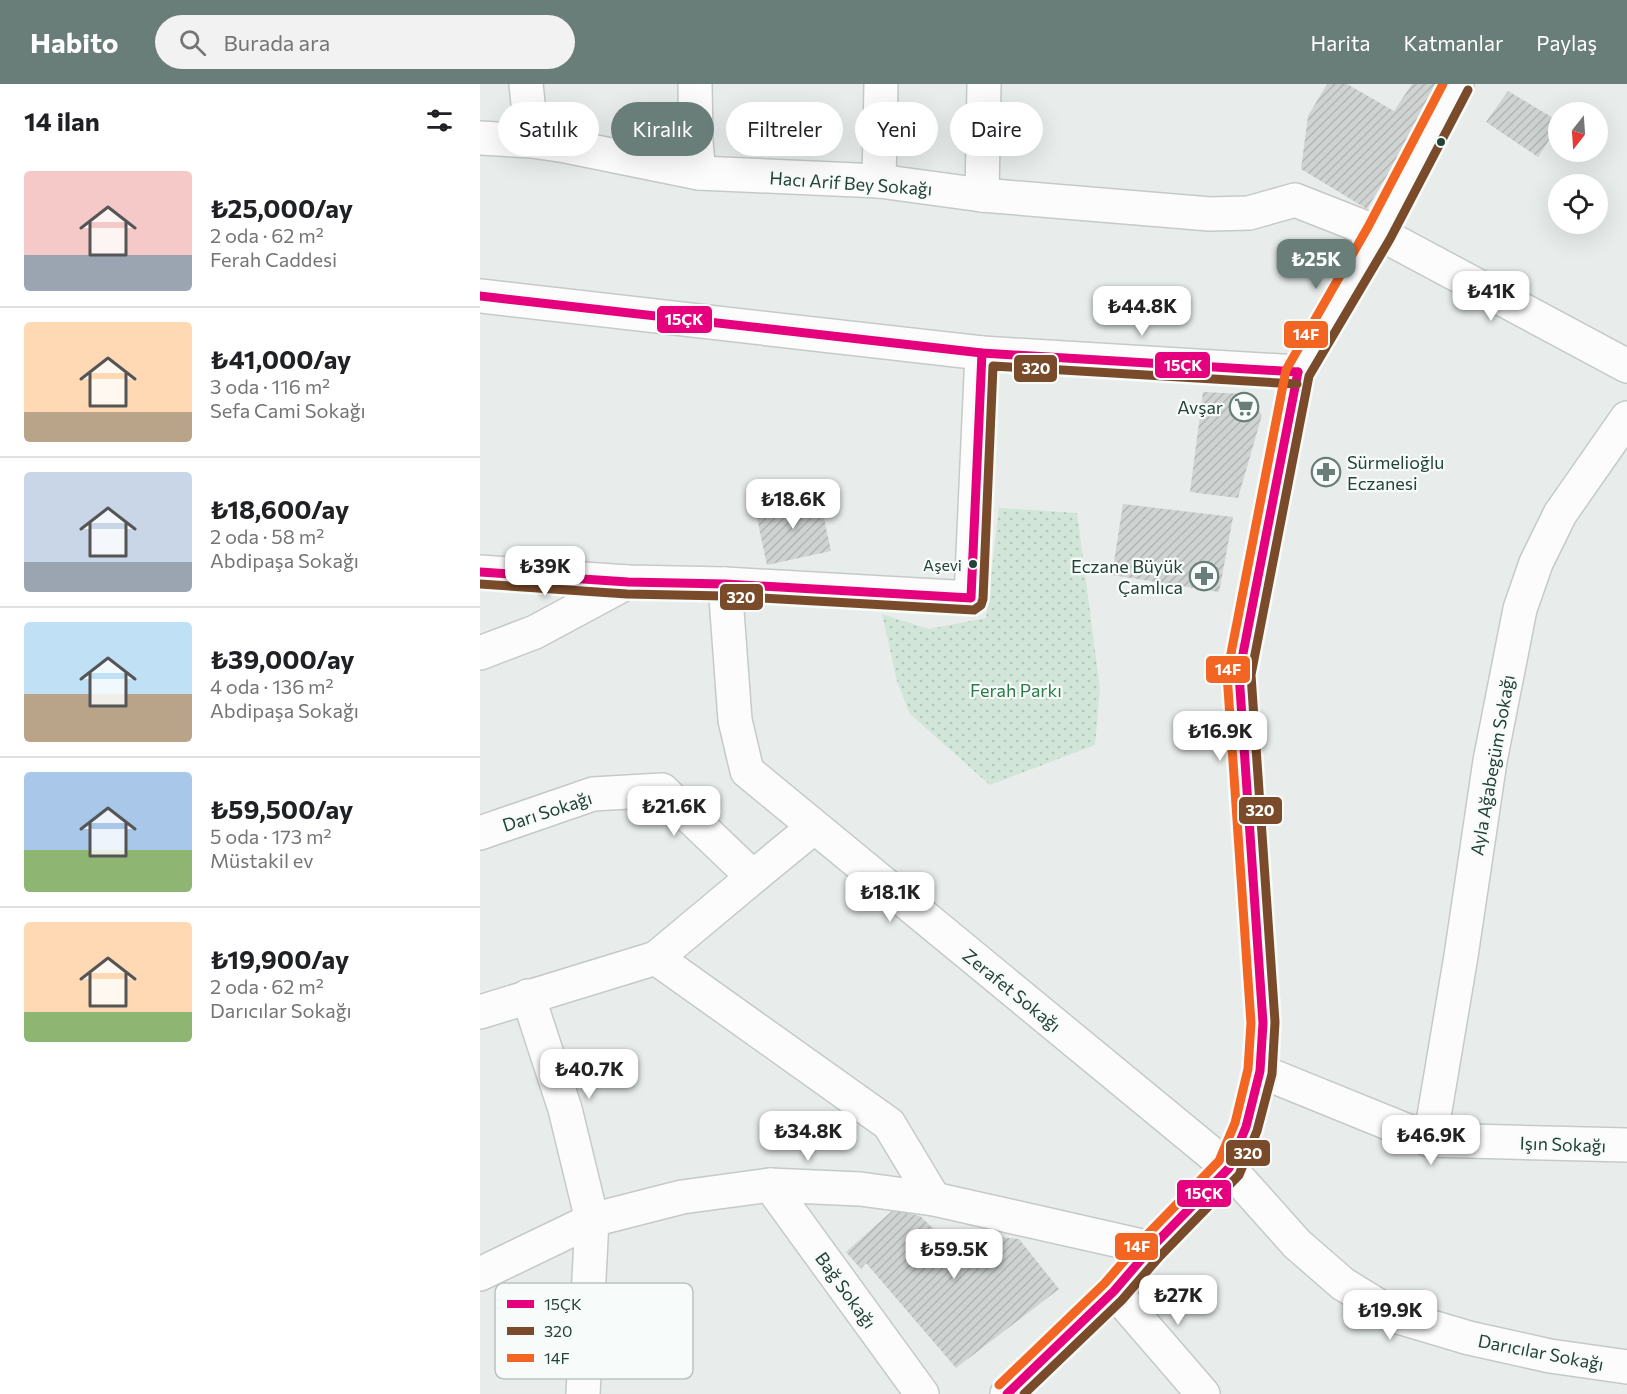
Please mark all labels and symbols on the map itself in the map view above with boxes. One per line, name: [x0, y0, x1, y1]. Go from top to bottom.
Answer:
north arrow: [1548, 102, 1608, 162]
unlabelled marker: [1435, 136, 1447, 148]
street label: Hacı Arif Bey Sokağı: [769, 166, 933, 200]
pin: ₺25K: [1280, 239, 1352, 290]
pin: ₺41K: [1455, 271, 1527, 322]
pin: ₺44.8K: [1093, 286, 1191, 337]
line badge: 15ÇK: [656, 305, 713, 334]
text: 15ÇK: [665, 309, 703, 328]
line badge: 14F: [1283, 320, 1329, 349]
text: 14F: [1293, 324, 1319, 343]
line badge: 15ÇK: [1154, 351, 1211, 379]
line badge: 320: [1013, 354, 1058, 383]
text: 15ÇK: [1164, 355, 1202, 374]
text: 320: [1022, 358, 1050, 377]
supermarket icon: Avşar: [1228, 391, 1260, 423]
place label: Avşar: [1177, 396, 1223, 418]
place label: Sürmelioğlu Eczanesi: [1347, 451, 1444, 494]
pharmacy icon: Sürmelioğlu Eczanesi: [1310, 456, 1342, 488]
pin: ₺18.6K: [744, 479, 842, 530]
pin: ₺39K: [509, 546, 581, 597]
place label: Aşevi: [923, 555, 962, 574]
place label: Eczane Büyük Çamlıca: [1071, 555, 1183, 598]
marker: Aşevi: [967, 558, 979, 570]
pharmacy icon: Eczane Büyük Çamlıca: [1188, 560, 1220, 592]
line badge: 320: [719, 583, 764, 611]
text: 320: [727, 587, 755, 606]
line badge: 14F: [1205, 655, 1251, 684]
text: 14F: [1215, 659, 1241, 678]
street label: Ayla Ağabegüm Sokağı: [1465, 673, 1519, 857]
park label: Ferah Parkı: [970, 679, 1062, 701]
pin: ₺16.9K: [1171, 711, 1269, 762]
street label: Darı Sokağı: [499, 786, 595, 836]
pin: ₺21.6K: [625, 786, 723, 837]
line badge: 320: [1238, 796, 1283, 825]
text: 320: [1246, 800, 1274, 819]
pin: ₺18.1K: [841, 872, 939, 923]
street label: Zerafet Sokağı: [959, 944, 1065, 1036]
pin: ₺40.7K: [540, 1049, 638, 1100]
pin: ₺34.8K: [759, 1111, 857, 1162]
pin: ₺46.9K: [1382, 1115, 1480, 1166]
street label: Işın Sokağı: [1519, 1131, 1607, 1157]
line badge: 320: [1225, 1139, 1271, 1167]
text: 320: [1234, 1143, 1262, 1162]
line badge: 15ÇK: [1176, 1179, 1232, 1208]
text: 15ÇK: [1185, 1183, 1223, 1202]
pin: ₺59.5K: [905, 1229, 1003, 1280]
line badge: 14F: [1114, 1232, 1159, 1261]
text: 14F: [1124, 1236, 1150, 1255]
street label: Bağ Sokağı: [811, 1247, 881, 1333]
pin: ₺27K: [1142, 1275, 1214, 1326]
legend: [495, 1283, 693, 1379]
pin: ₺19.9K: [1341, 1290, 1439, 1341]
text: 15ÇK: [544, 1294, 582, 1313]
text: 320: [544, 1321, 572, 1340]
street label: Darıcılar Sokağı: [1476, 1329, 1606, 1375]
text: 14F: [544, 1348, 570, 1367]

